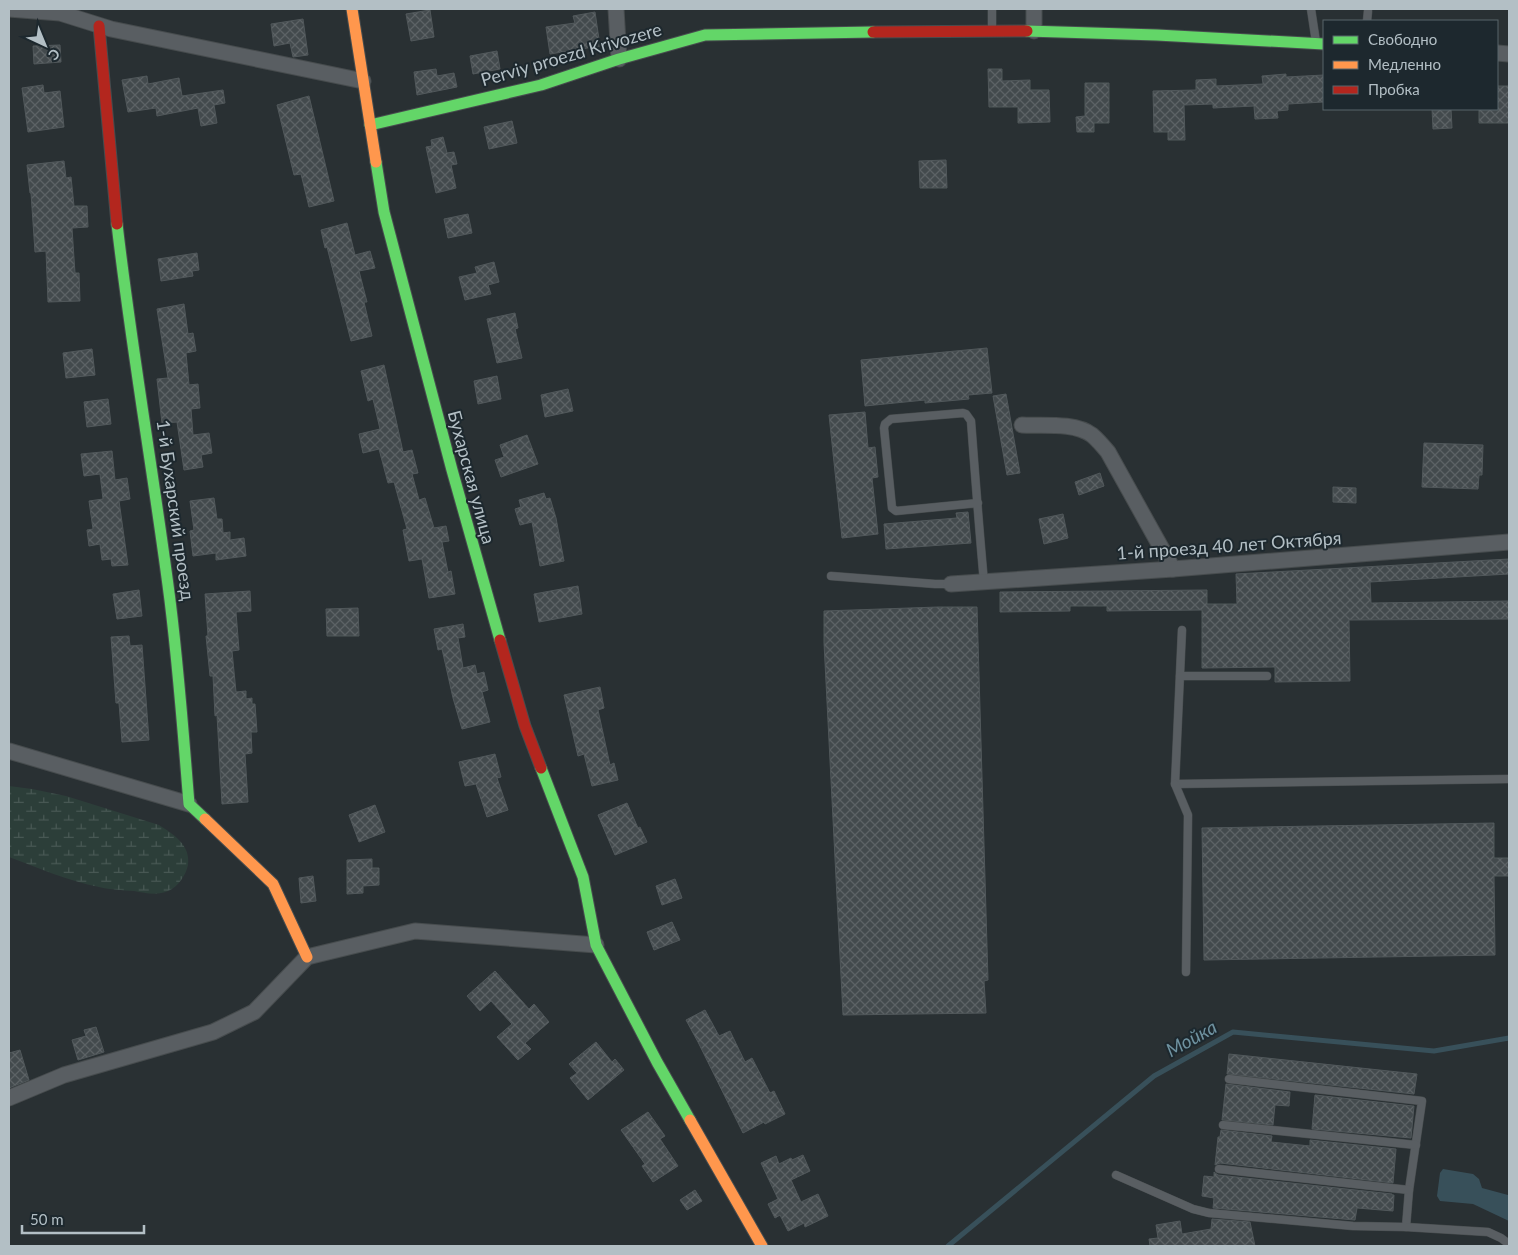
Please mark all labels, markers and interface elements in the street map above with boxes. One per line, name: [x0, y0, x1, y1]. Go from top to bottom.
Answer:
street label: Perviy proezd Krivozere: [478, 18, 664, 90]
north arrow: [20, 20, 70, 70]
legend: [1323, 20, 1498, 110]
text: Свободно: [1368, 30, 1437, 48]
text: С: [45, 45, 64, 65]
text: Медленно: [1368, 55, 1441, 73]
text: Пробка: [1368, 80, 1420, 98]
street label: Бухарская улица: [444, 408, 500, 546]
street label: 1-й Бухарский проезд: [152, 418, 200, 602]
street label: 1-й проезд 40 лет Октября: [1116, 526, 1342, 564]
water label: Мойка: [1162, 1015, 1220, 1061]
scale bar: [22, 1202, 145, 1234]
text: 50 m: [30, 1210, 64, 1228]

